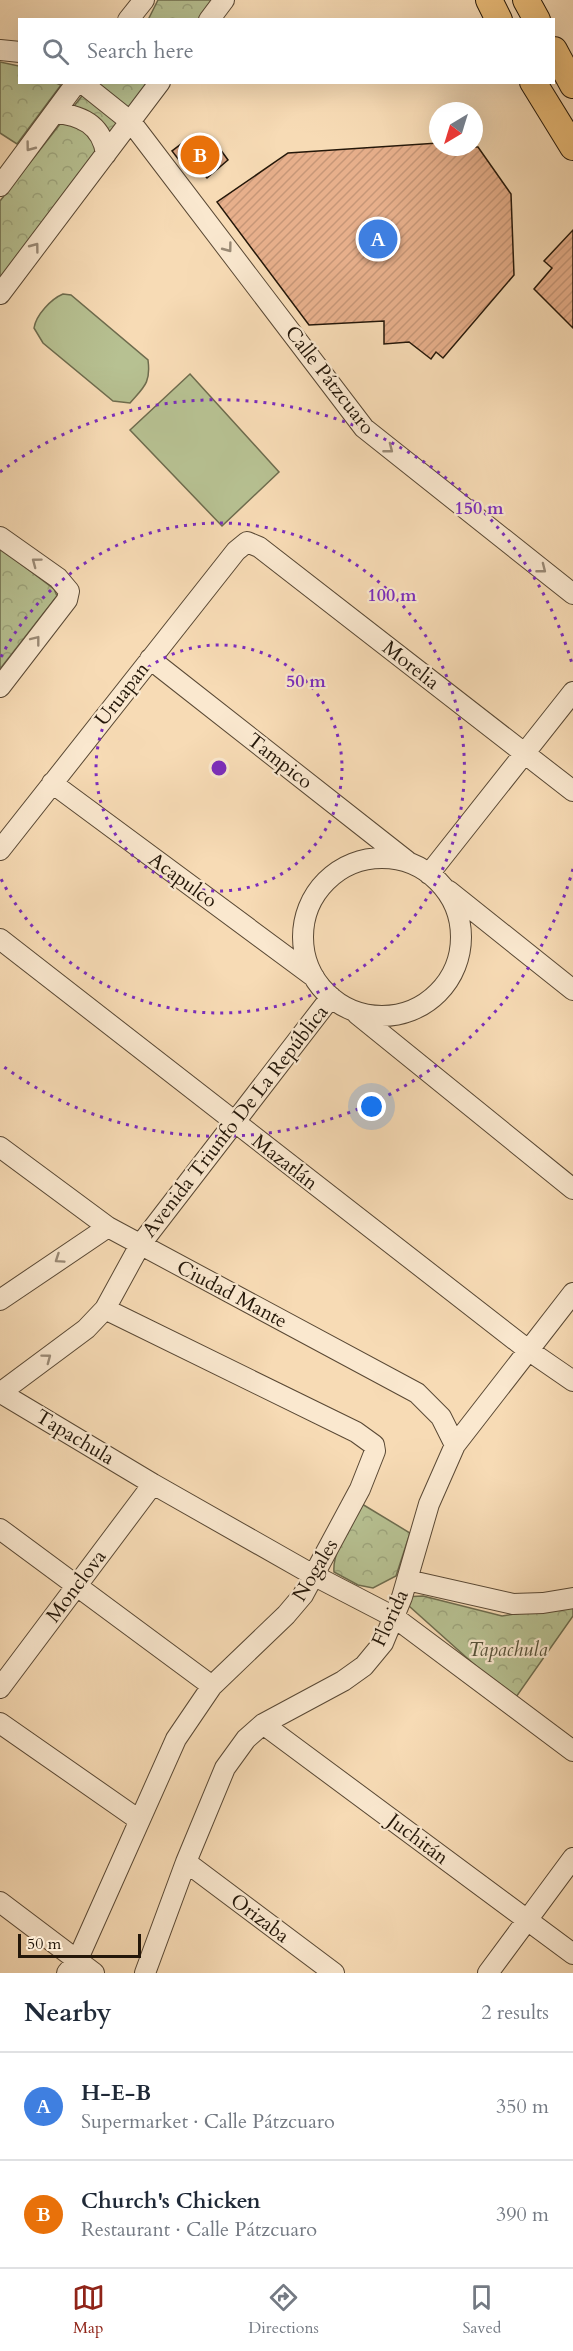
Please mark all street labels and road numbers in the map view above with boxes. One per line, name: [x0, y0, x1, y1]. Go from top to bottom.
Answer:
street label: Calle Pátzcuaro: [279, 320, 381, 440]
street label: Morelia: [377, 634, 445, 696]
street label: Uruapan: [89, 656, 156, 731]
street label: Tampico: [242, 727, 319, 795]
street label: Acapulco: [143, 846, 223, 914]
street label: Avenida Triunfo De La República: [136, 999, 334, 1243]
street label: Mazatlán: [247, 1128, 324, 1197]
street label: Ciudad Mante: [172, 1254, 292, 1334]
street label: Tapachula: [31, 1403, 120, 1471]
street label: Nogales: [286, 1534, 344, 1606]
street label: Monclova: [40, 1544, 113, 1628]
street label: Florida: [365, 1585, 415, 1651]
street label: Juchitán: [380, 1805, 454, 1871]
street label: Orizaba: [225, 1887, 295, 1949]

